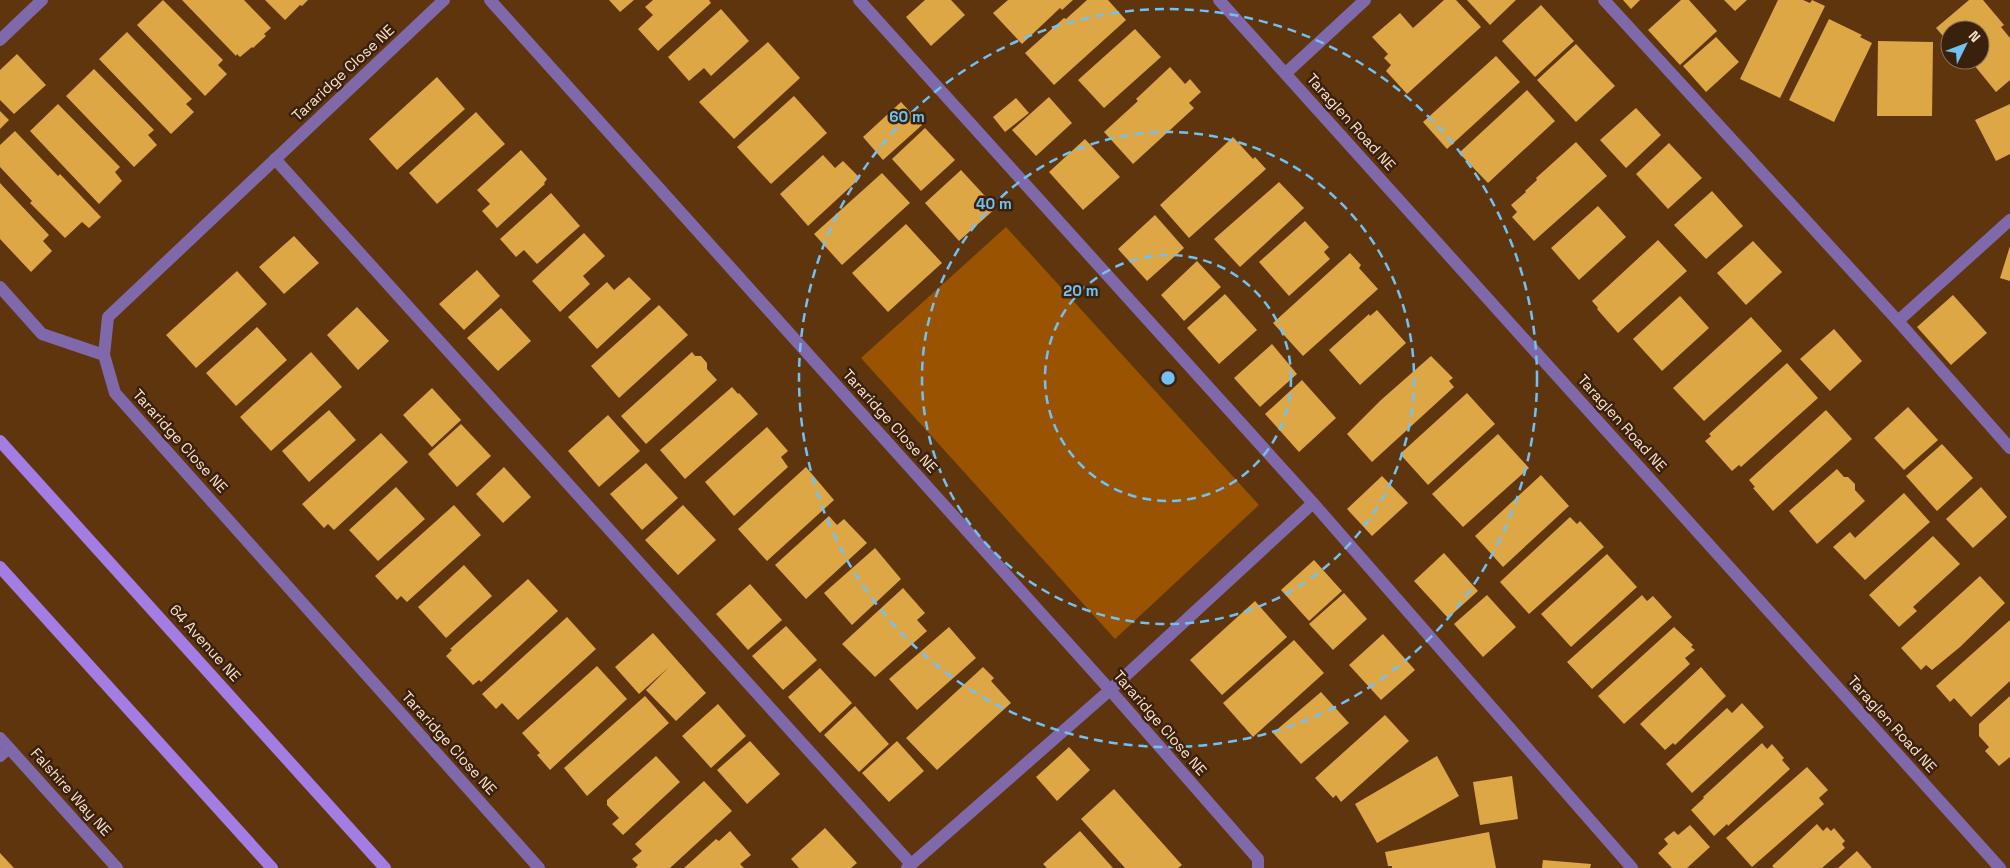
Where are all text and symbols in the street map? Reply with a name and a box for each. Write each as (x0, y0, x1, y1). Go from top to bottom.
street label: Tararidge Close NE (287, 20, 398, 125)
north arrow (1940, 20, 1990, 70)
text: N (1965, 27, 1984, 46)
street label: Taraglen Road NE (1303, 69, 1400, 174)
text: 60 m (889, 107, 925, 126)
text: 40 m (976, 194, 1012, 213)
text: 20 m (1063, 281, 1099, 300)
street label: Tararidge Close NE (839, 365, 942, 476)
centre of rings (1159, 369, 1177, 387)
street label: Taraglen Road NE (1574, 370, 1671, 475)
street label: Tararidge Close NE (129, 385, 232, 496)
street label: 64 Avenue NE (166, 600, 245, 685)
street label: Tararidge Close NE (1110, 666, 1211, 779)
street label: Taraglen Road NE (1844, 671, 1941, 776)
street label: Tararidge Close NE (398, 687, 501, 798)
street label: Falshire Way NE (27, 744, 116, 840)

